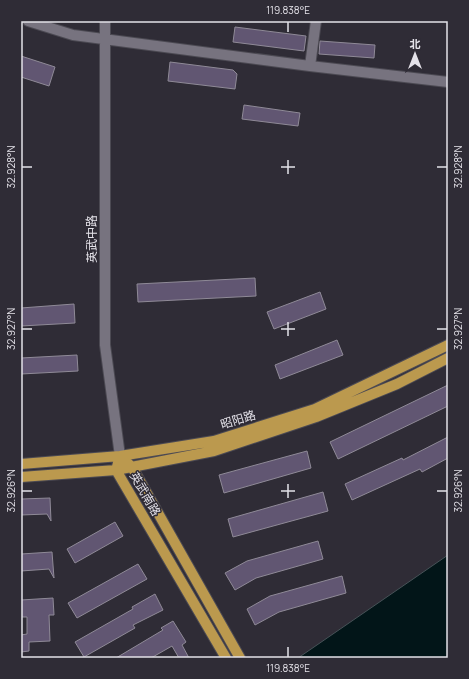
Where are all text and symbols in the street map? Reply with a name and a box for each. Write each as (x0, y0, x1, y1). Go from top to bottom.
text: 119.838°E (266, 3, 310, 17)
north arrow (395, 34, 435, 74)
text: 北 (410, 36, 421, 51)
text: 32.928°N (4, 145, 18, 188)
text: 32.928°N (451, 145, 465, 188)
street label: 英武中路 (83, 215, 100, 263)
text: 32.927°N (4, 308, 18, 350)
text: 32.927°N (451, 308, 465, 350)
street label: 昭阳路 (218, 406, 258, 433)
text: 32.926°N (4, 469, 18, 513)
street label: 英武南路 (126, 469, 165, 519)
text: 32.926°N (451, 469, 465, 513)
text: 119.838°E (266, 661, 310, 675)

